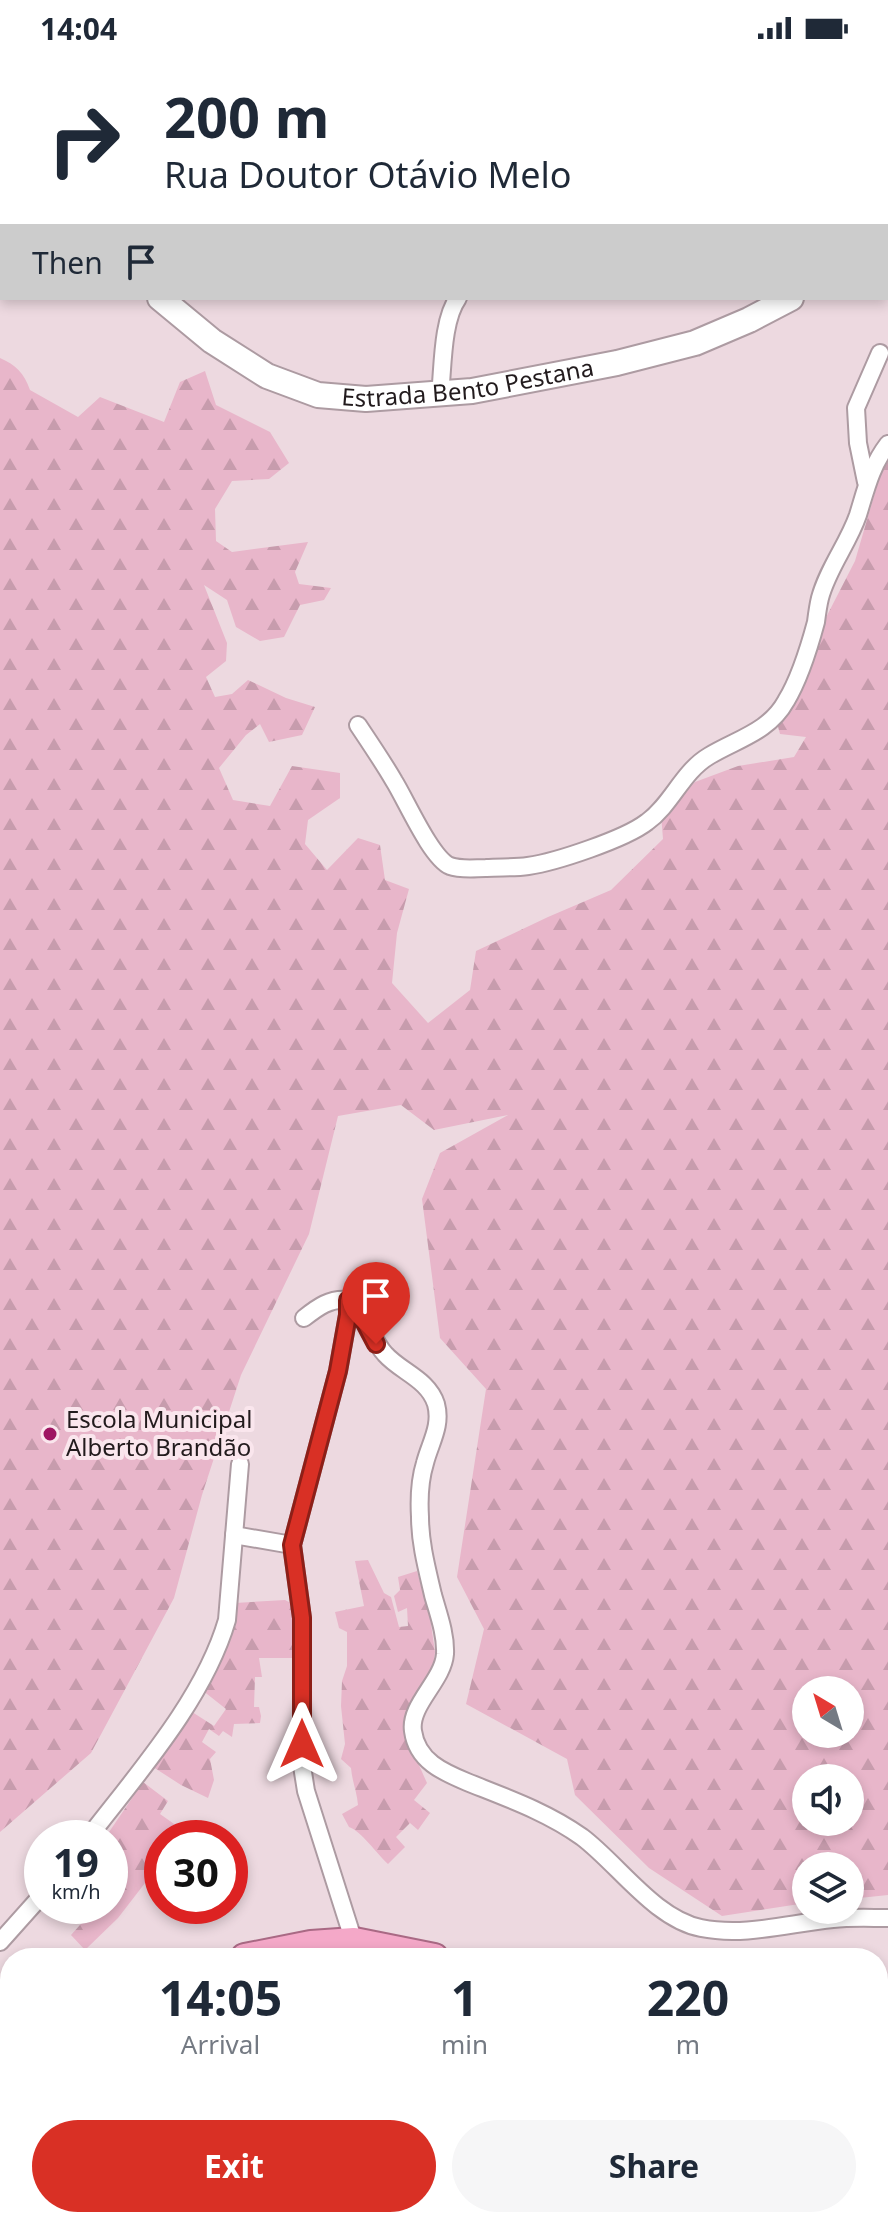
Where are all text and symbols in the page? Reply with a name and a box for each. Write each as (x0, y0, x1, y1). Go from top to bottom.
text: 14:04 (40, 8, 117, 49)
text: 200 m (164, 78, 329, 154)
icon: right (32, 88, 136, 192)
text: Rua Doutor Otávio Melo (164, 150, 572, 199)
icon: arrive (119, 240, 163, 284)
text: Then (32, 242, 103, 283)
street label: Estrada Bento Pestana (340, 350, 596, 414)
pin (342, 1262, 410, 1344)
icon: arrive (354, 1274, 398, 1318)
place label: Escola Municipal Alberto Brandão (66, 1402, 253, 1463)
marker: Escola Municipal Alberto Brandão (41, 1425, 59, 1443)
north arrow (792, 1676, 864, 1748)
map controls (792, 1676, 864, 1924)
position arrow (260, 1702, 344, 1786)
button: sound (792, 1764, 864, 1836)
speed limit sign: 30 (144, 1820, 248, 1924)
text: 19 (53, 1834, 99, 1889)
button: layers (792, 1852, 864, 1924)
text: km/h (51, 1878, 101, 1905)
text: 14:05 (159, 1965, 282, 2030)
text: 1 (451, 1965, 478, 2030)
text: 220 (647, 1965, 729, 2030)
text: Arrival (181, 2026, 260, 2062)
text: min (441, 2026, 488, 2062)
text: m (676, 2026, 700, 2062)
button: Exit (32, 2120, 436, 2212)
button: Share (452, 2120, 856, 2212)

